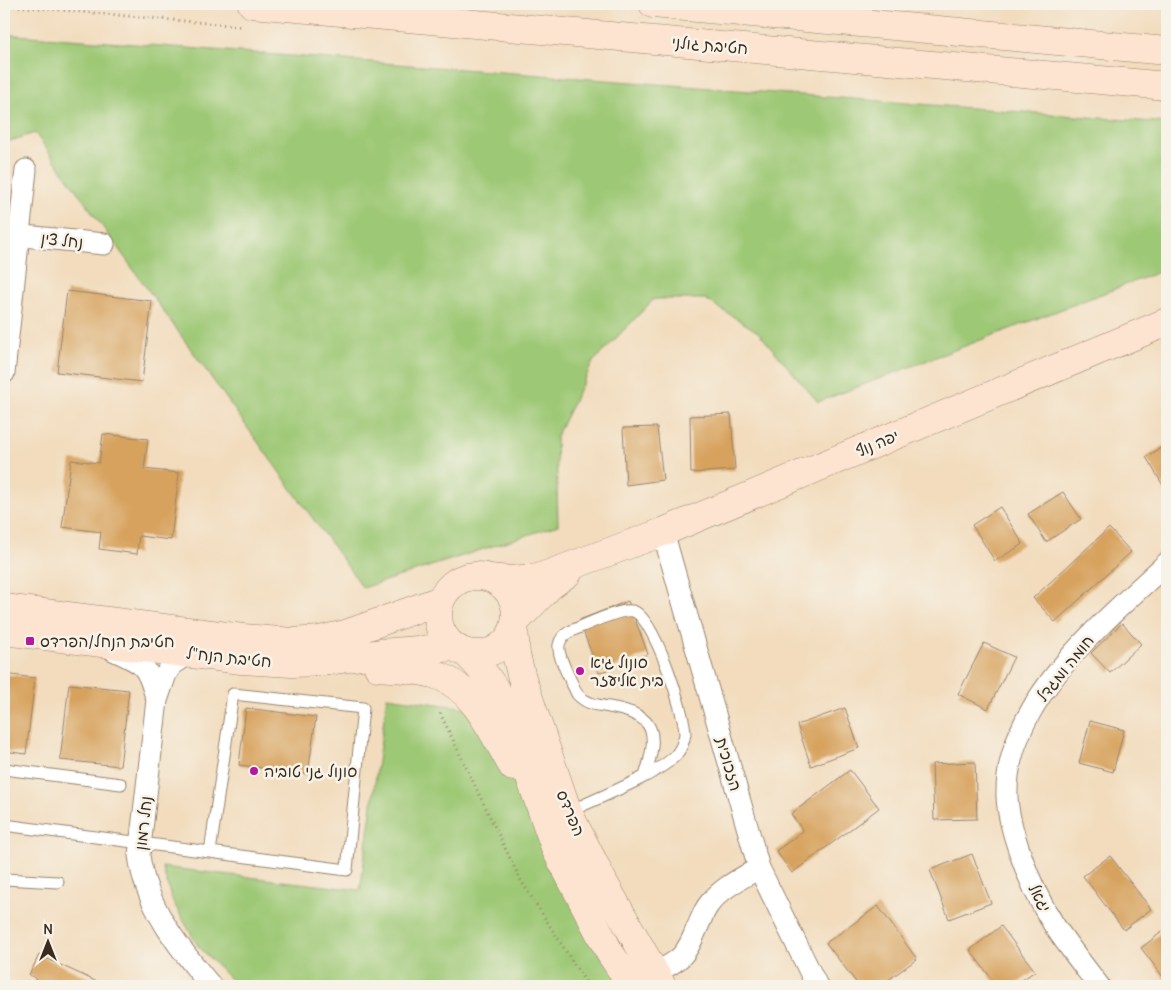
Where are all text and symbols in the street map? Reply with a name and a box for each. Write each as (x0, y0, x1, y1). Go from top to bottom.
street label: חטיבת גולני (671, 32, 749, 58)
street label: נחל צין (40, 228, 84, 252)
street label: יפה נוף (852, 425, 902, 461)
place label: חטיבת הנחל/הפרדס (40, 631, 175, 651)
street label: חומה ומגדל (1032, 631, 1098, 705)
marker: חטיבת הנחל/הפרדס (24, 635, 36, 647)
street label: חטיבת הנח"ל (185, 643, 273, 671)
place label: סונול גיא בית אליעזר (590, 652, 664, 690)
marker: סונול גיא בית אליעזר (574, 665, 586, 677)
street label: הזכוכית (712, 734, 746, 793)
place label: סונול גני טוביה (264, 761, 357, 781)
marker: סונול גני טוביה (248, 765, 260, 777)
street label: הפרדס (552, 787, 590, 839)
street label: נחל רמון (130, 795, 157, 851)
street label: יגאל (1025, 881, 1055, 915)
north arrow (22, 918, 72, 968)
text: N (43, 920, 53, 938)

